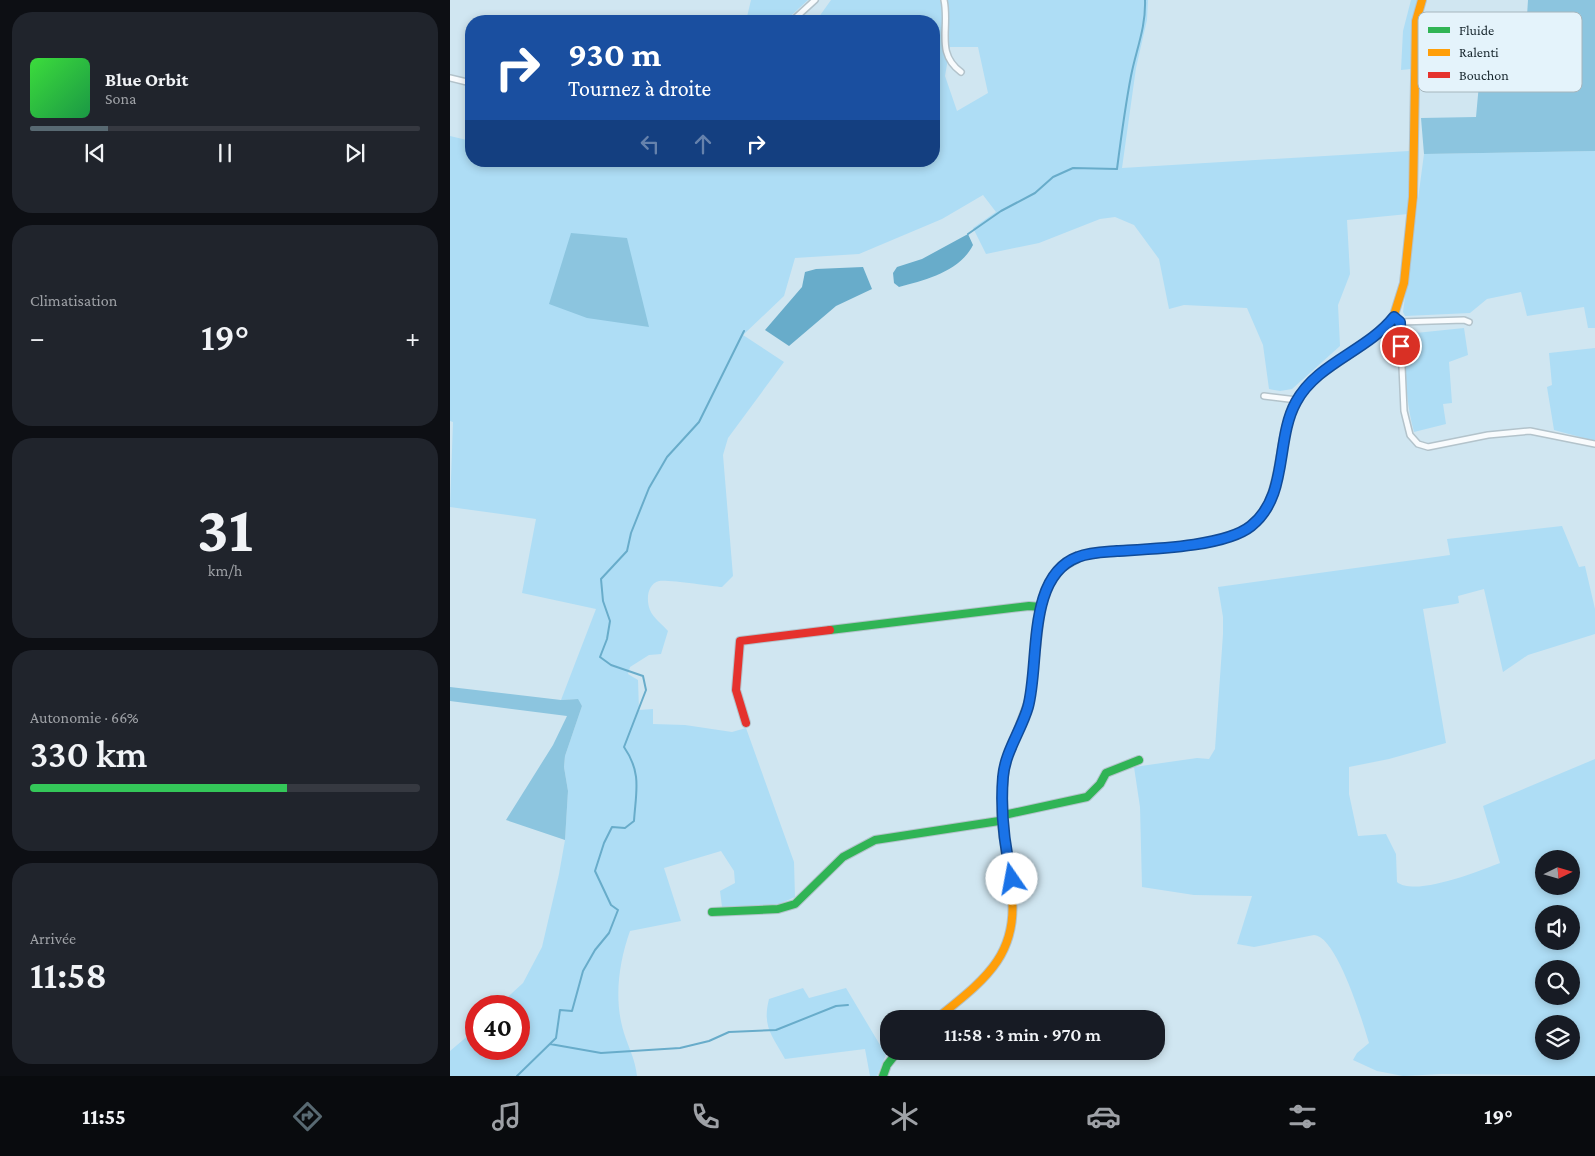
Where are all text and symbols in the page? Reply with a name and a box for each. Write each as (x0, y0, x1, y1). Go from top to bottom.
legend (1418, 12, 1582, 92)
text: Fluide (1459, 22, 1494, 38)
icon: right (485, 35, 550, 100)
text: 930 m (568, 35, 661, 74)
text: Ralenti (1459, 44, 1499, 60)
text: Bouchon (1459, 67, 1509, 83)
text: Blue Orbit (105, 69, 188, 90)
text: Tournez à droite (568, 76, 711, 101)
text: Sona (105, 90, 136, 107)
icon: left (636, 130, 664, 158)
icon: ahead (689, 130, 717, 158)
icon: right (742, 130, 770, 158)
icon: previous (81, 139, 109, 167)
icon: pause (211, 139, 239, 167)
icon: next (341, 139, 369, 167)
text: Climatisation (30, 292, 117, 309)
text: 19° (201, 316, 249, 358)
text: − (30, 322, 45, 353)
text: + (405, 322, 420, 353)
pin (1380, 325, 1422, 367)
icon: arrive (1387, 332, 1415, 360)
text: 31 (197, 493, 253, 565)
text: km/h (208, 562, 242, 579)
text: Autonomie · 66% (30, 709, 139, 726)
text: 330 km (30, 733, 147, 775)
north arrow (1535, 850, 1580, 895)
map controls (1535, 850, 1580, 1060)
position arrow (985, 852, 1037, 904)
button: sound (1535, 905, 1580, 950)
text: Arrivée (30, 930, 76, 947)
text: 11:58 (30, 954, 107, 996)
button: search (1535, 960, 1580, 1005)
speed limit sign: 40 (465, 995, 530, 1060)
button: layers (1535, 1015, 1580, 1060)
text: 11:58 · 3 min · 970 m (944, 1024, 1101, 1045)
icon: directions (290, 1099, 325, 1134)
icon: music (489, 1099, 524, 1134)
icon: phone (688, 1099, 723, 1134)
icon: climate (887, 1099, 922, 1134)
icon: car (1086, 1099, 1121, 1134)
icon: filters (1285, 1099, 1320, 1134)
text: 11:55 (82, 1104, 126, 1129)
text: 19° (1484, 1104, 1513, 1129)

